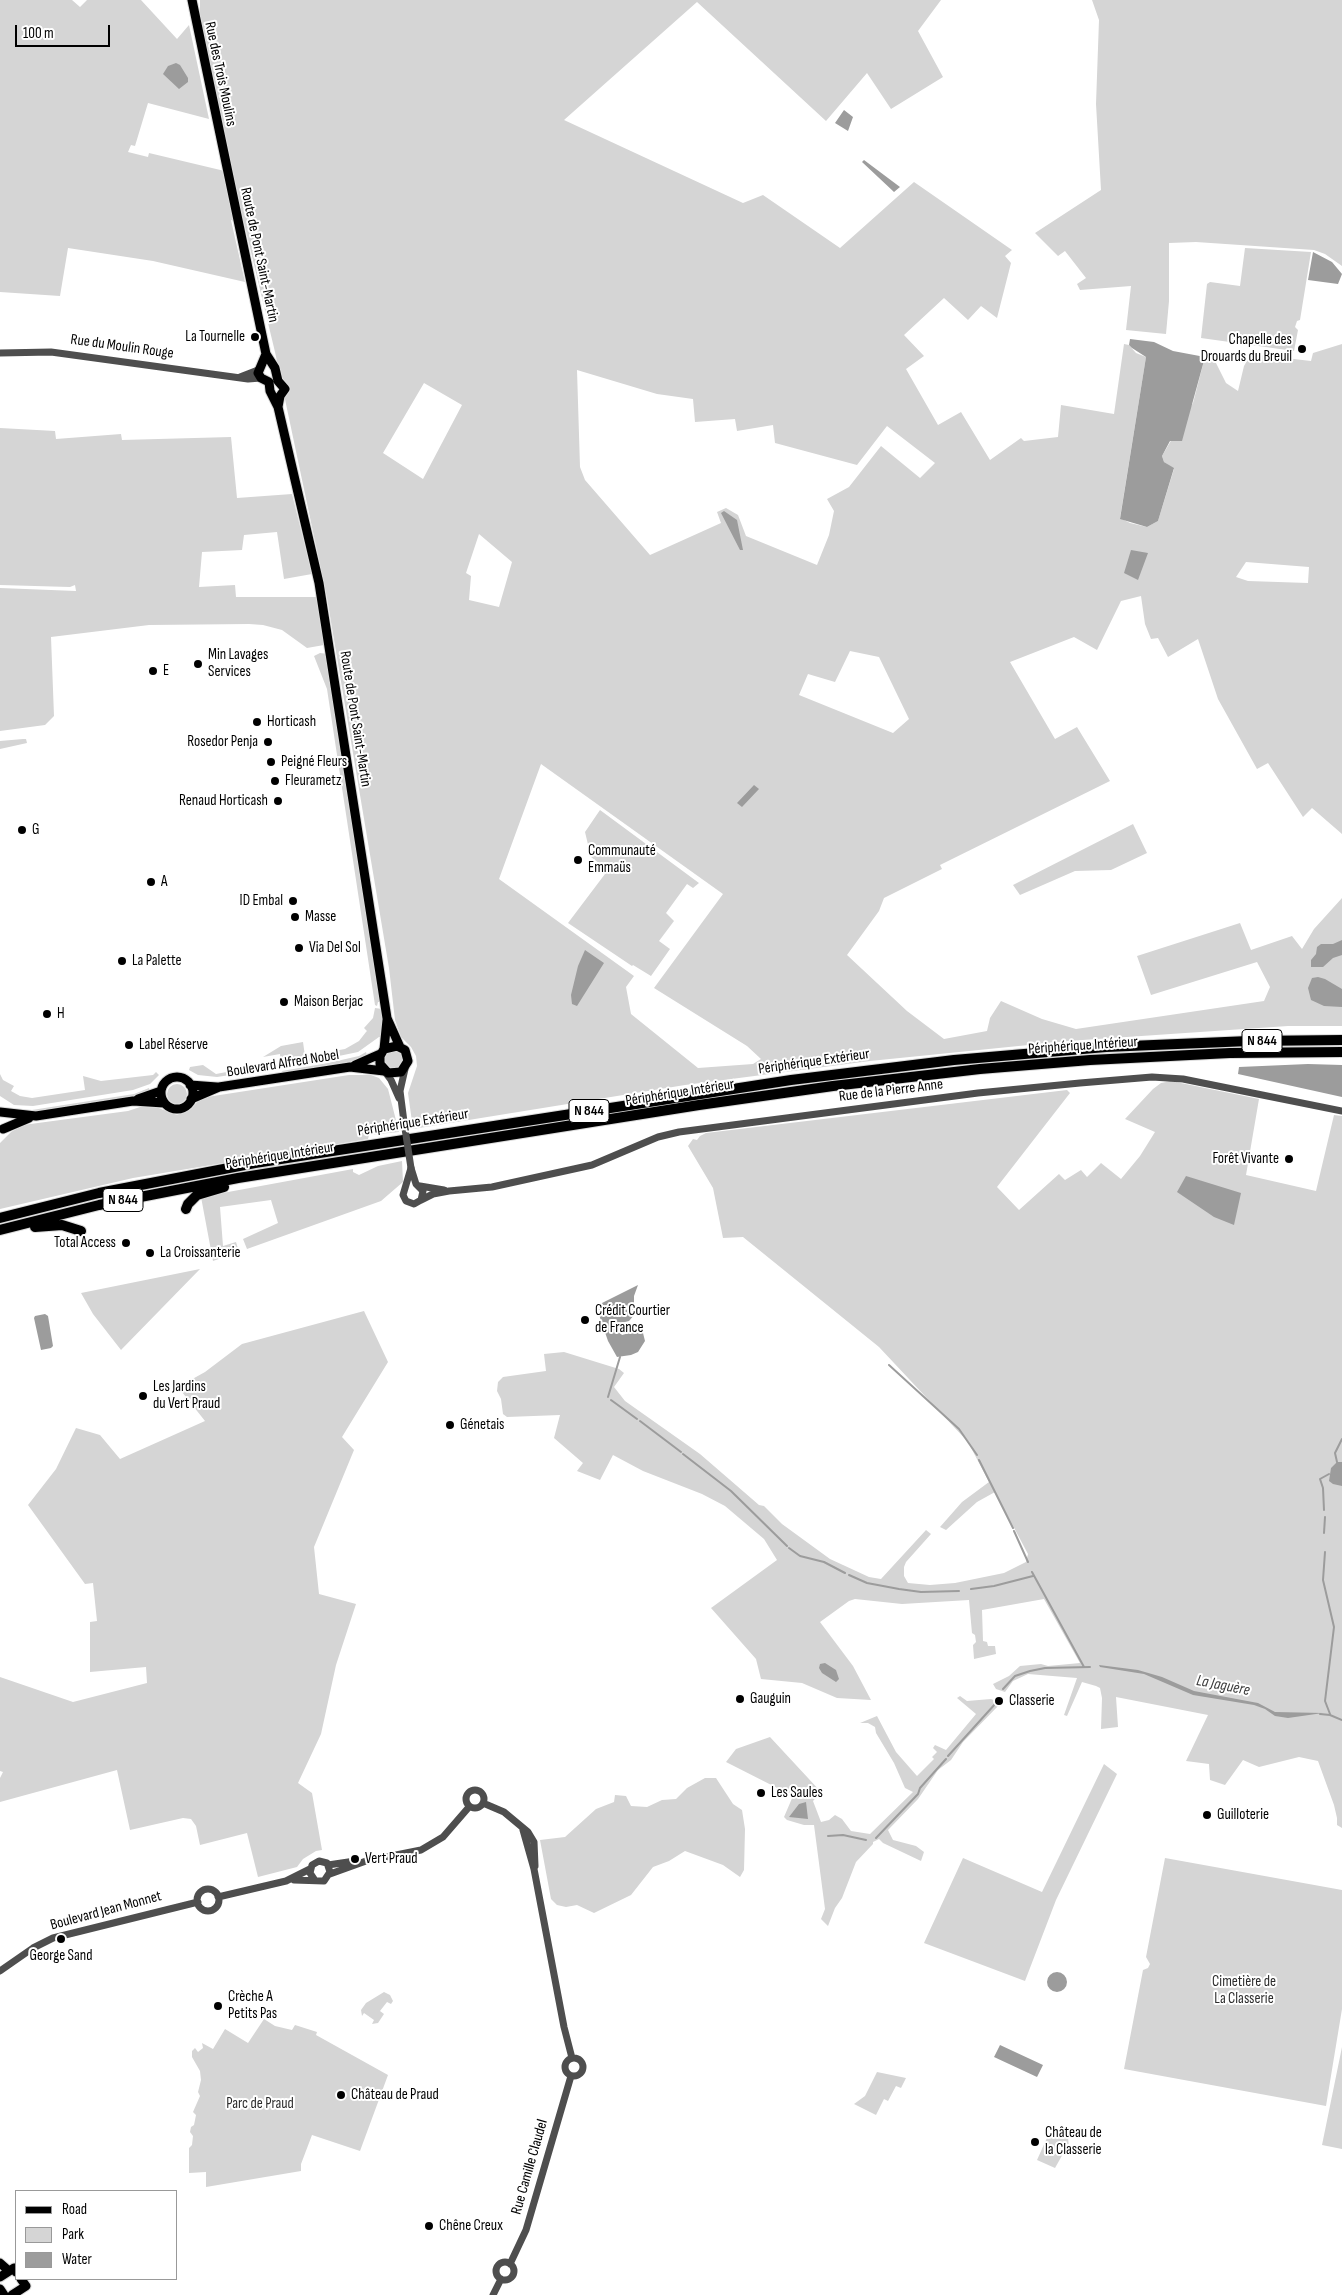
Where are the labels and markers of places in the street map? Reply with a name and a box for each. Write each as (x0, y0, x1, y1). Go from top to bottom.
place label: La Tournelle (185, 328, 245, 346)
marker: La Tournelle (249, 331, 261, 343)
place label: Chapelle des Drouards du Breuil (1201, 331, 1292, 366)
marker: Chapelle des Drouards du Breuil (1296, 343, 1308, 355)
place label: Min Lavages Services (208, 646, 268, 681)
marker: Min Lavages Services (192, 658, 204, 670)
place label: E (163, 662, 169, 680)
marker: E (147, 665, 159, 677)
place label: Horticash (267, 713, 316, 731)
marker: Horticash (251, 716, 263, 728)
place label: Rosedor Penja (187, 733, 258, 751)
marker: Rosedor Penja (262, 736, 274, 748)
place label: Peigné Fleurs (281, 753, 347, 771)
marker: Peigné Fleurs (265, 756, 277, 768)
place label: Fleurametz (285, 772, 341, 790)
marker: Fleurametz (269, 775, 281, 787)
place label: Renaud Horticash (179, 792, 268, 810)
marker: Renaud Horticash (272, 795, 284, 807)
place label: G (32, 821, 40, 839)
marker: G (16, 824, 28, 836)
place label: Communauté Emmaüs (588, 842, 656, 877)
marker: Communauté Emmaüs (572, 854, 584, 866)
place label: A (161, 873, 167, 891)
marker: A (145, 876, 157, 888)
place label: ID Embal (240, 892, 283, 910)
marker: ID Embal (287, 895, 299, 907)
place label: Masse (305, 908, 336, 926)
marker: Masse (289, 911, 301, 923)
place label: Via Del Sol (309, 939, 361, 957)
marker: Via Del Sol (293, 942, 305, 954)
place label: La Palette (132, 952, 181, 970)
marker: La Palette (116, 955, 128, 967)
place label: Maison Berjac (294, 993, 363, 1011)
marker: Maison Berjac (278, 996, 290, 1008)
place label: H (57, 1005, 65, 1023)
marker: H (41, 1008, 53, 1020)
place label: Label Réserve (139, 1036, 208, 1054)
marker: Label Réserve (123, 1039, 135, 1051)
place label: Forêt Vivante (1212, 1150, 1279, 1168)
marker: Forêt Vivante (1283, 1153, 1295, 1165)
place label: Total Access (54, 1234, 116, 1252)
marker: Total Access (120, 1237, 132, 1249)
place label: La Croissanterie (160, 1244, 240, 1262)
marker: La Croissanterie (144, 1247, 156, 1259)
place label: Crédit Courtier de France (595, 1302, 670, 1337)
marker: Crédit Courtier de France (579, 1314, 591, 1326)
place label: Les Jardins du Vert Praud (153, 1378, 220, 1413)
marker: Les Jardins du Vert Praud (137, 1390, 149, 1402)
place label: Génetais (460, 1416, 504, 1434)
marker: Génetais (444, 1419, 456, 1431)
place label: Gauguin (750, 1690, 791, 1708)
place label: Classerie (1009, 1692, 1055, 1710)
marker: Gauguin (734, 1693, 746, 1705)
marker: Classerie (993, 1695, 1005, 1707)
place label: Les Saules (771, 1784, 823, 1802)
marker: Les Saules (755, 1787, 767, 1799)
place label: Guilloterie (1217, 1806, 1269, 1824)
marker: Guilloterie (1201, 1809, 1213, 1821)
place label: Vert Praud (365, 1850, 417, 1868)
marker: Vert Praud (349, 1853, 361, 1865)
marker: George Sand (55, 1933, 67, 1945)
place label: George Sand (30, 1947, 92, 1965)
place label: Crèche A Petits Pas (228, 1988, 277, 2023)
marker: Crèche A Petits Pas (212, 2000, 224, 2012)
place label: Château de Praud (351, 2086, 439, 2104)
marker: Château de Praud (335, 2089, 347, 2101)
place label: Château de la Classerie (1045, 2124, 1102, 2159)
marker: Château de la Classerie (1029, 2136, 1041, 2148)
place label: Chêne Creux (439, 2217, 503, 2235)
marker: Chêne Creux (423, 2220, 435, 2232)

